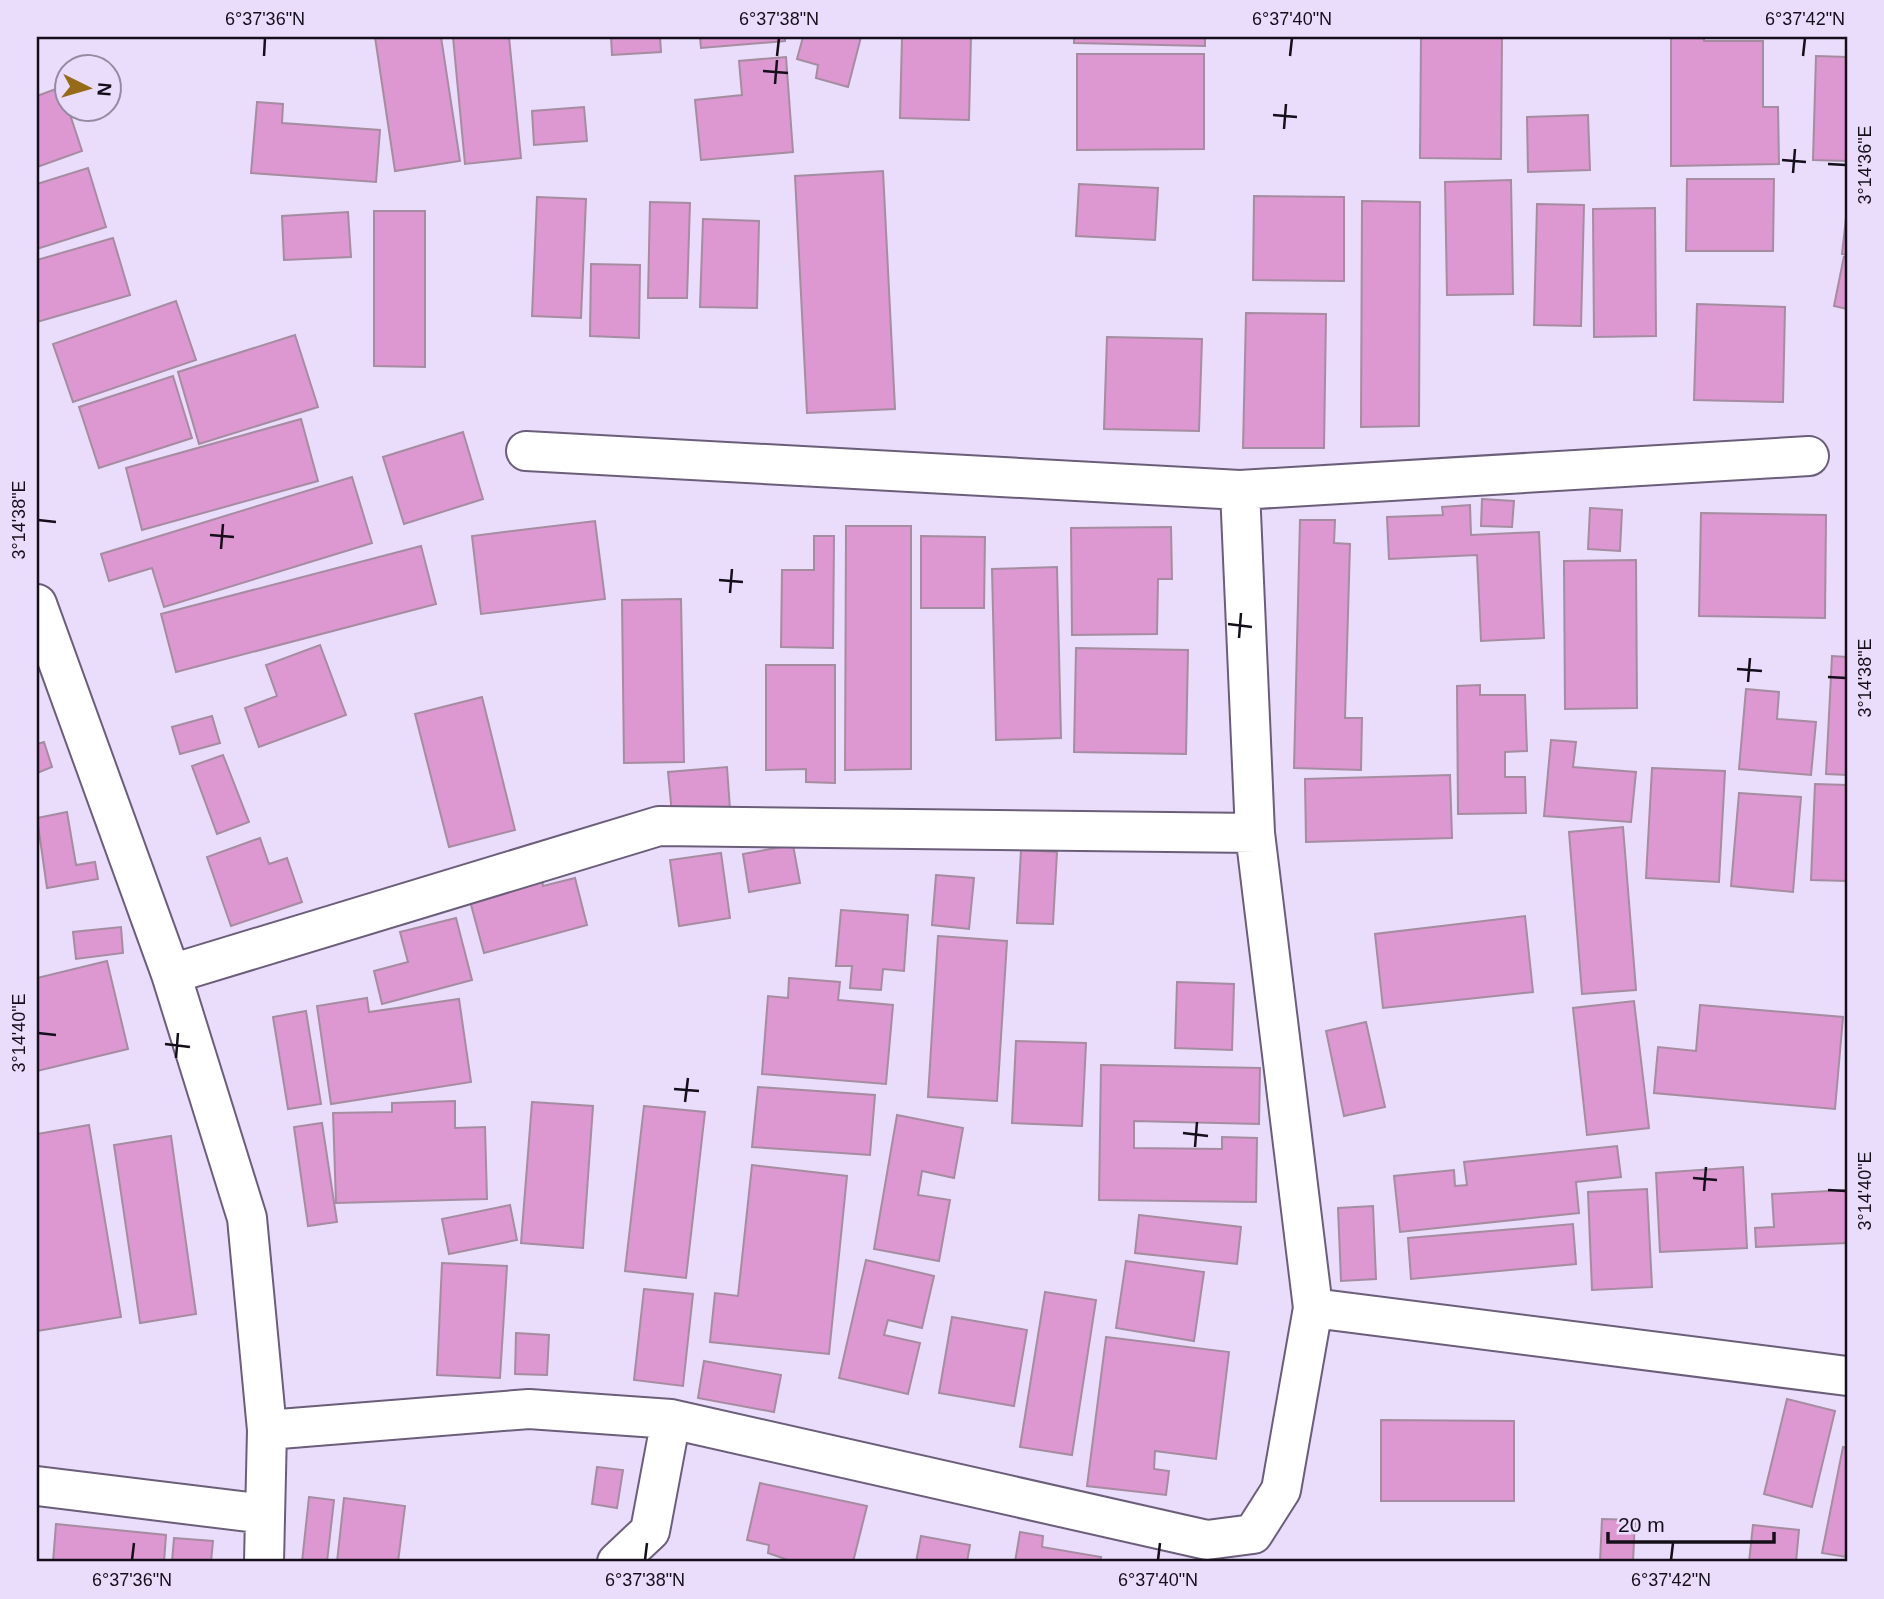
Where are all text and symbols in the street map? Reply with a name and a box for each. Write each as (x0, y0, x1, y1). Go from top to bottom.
text: 6°37'36"N (225, 9, 305, 29)
text: 6°37'38"N (739, 9, 819, 29)
text: 6°37'40"N (1252, 9, 1332, 29)
text: 6°37'42"N (1765, 9, 1845, 29)
north arrow (52, 52, 122, 122)
text: N (93, 82, 115, 97)
text: 3°14'36"E (1855, 125, 1875, 205)
text: 3°14'38"E (9, 480, 29, 560)
text: 3°14'38"E (1855, 638, 1875, 718)
text: 3°14'40"E (9, 993, 29, 1073)
text: 3°14'40"E (1855, 1151, 1875, 1231)
scale bar (1608, 1501, 1774, 1545)
text: 20 m (1618, 1513, 1665, 1536)
text: 6°37'36"N (92, 1570, 172, 1590)
text: 6°37'38"N (605, 1570, 685, 1590)
text: 6°37'40"N (1118, 1570, 1198, 1590)
text: 6°37'42"N (1631, 1570, 1711, 1590)

